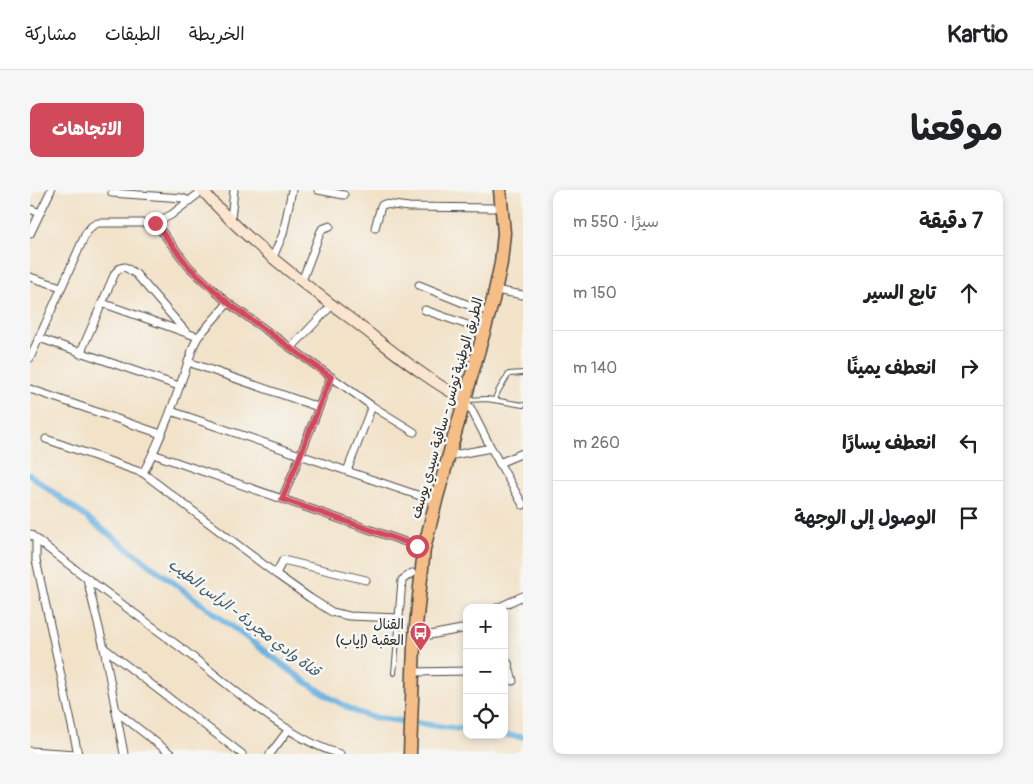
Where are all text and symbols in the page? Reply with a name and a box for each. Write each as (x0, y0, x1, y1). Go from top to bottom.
text: Kartio (947, 20, 1008, 49)
text: مشاركة (25, 23, 77, 46)
text: الطبقات (105, 23, 161, 46)
text: الخريطة (189, 23, 245, 46)
button: الاتجاهات (30, 103, 144, 157)
text: موقعنا (910, 107, 1003, 151)
text: 7 دقيقة (919, 208, 983, 235)
route end (144, 212, 167, 235)
text: سيرًا · 550 m (573, 212, 659, 232)
icon: ahead (955, 279, 983, 307)
text: تابع السير (864, 281, 936, 305)
text: 150 m (573, 283, 617, 303)
street label: الطريق الوطنية تونس - ساقية سيدي يوسف (407, 295, 489, 521)
icon: right (955, 354, 983, 382)
text: انعطف يمينًا (847, 356, 936, 380)
text: 140 m (573, 358, 617, 378)
icon: left (955, 429, 983, 457)
text: انعطف يسارًا (842, 431, 936, 455)
text: 260 m (573, 433, 620, 453)
icon: arrive (955, 504, 983, 532)
text: الوصول إلى الوجهة (794, 506, 936, 530)
route start (406, 535, 429, 558)
water label: قناة وادي مجردة - الرأس الطيب (164, 555, 325, 683)
map controls (463, 604, 508, 739)
button: + (463, 604, 508, 649)
place label: القنال العقبة (إياب) (335, 616, 404, 649)
bus stop icon: القنال العقبة (إياب) (408, 620, 432, 651)
button: − (463, 649, 508, 694)
button: locate (463, 694, 508, 739)

